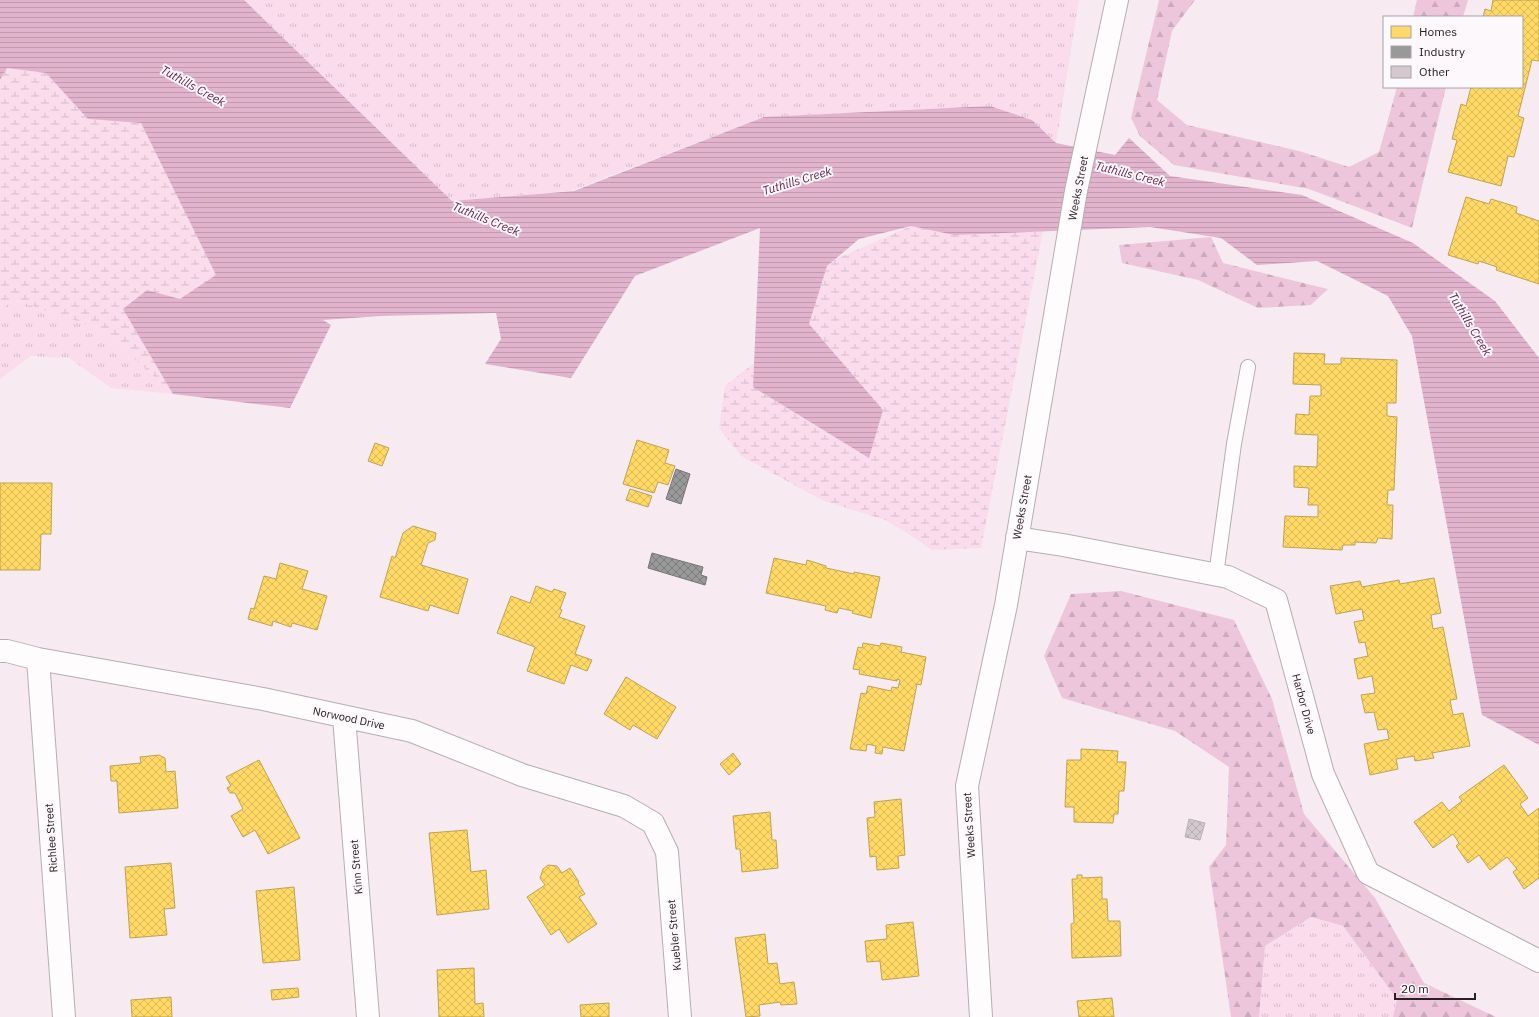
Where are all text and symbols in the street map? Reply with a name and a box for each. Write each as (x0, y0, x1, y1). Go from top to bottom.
legend (1383, 16, 1523, 88)
text: Homes (1419, 24, 1457, 39)
text: Industry (1419, 44, 1465, 59)
water label: Tuthills Creek (158, 62, 229, 110)
text: Other (1419, 64, 1450, 79)
street label: Weeks Street (1065, 154, 1091, 221)
water label: Tuthills Creek (1094, 158, 1167, 190)
water label: Tuthills Creek (761, 163, 834, 198)
water label: Tuthills Creek (450, 198, 523, 239)
water label: Tuthills Creek (1446, 289, 1496, 359)
street label: Weeks Street (1009, 473, 1035, 540)
street label: Harbor Drive (1289, 672, 1319, 736)
street label: Norwood Drive (312, 704, 386, 732)
street label: Weeks Street (960, 792, 978, 858)
street label: Richlee Street (42, 803, 60, 873)
street label: Kinn Street (347, 839, 365, 895)
street label: Kuebler Street (664, 899, 684, 971)
scale bar (1395, 975, 1475, 1001)
text: 20 m (1401, 981, 1429, 996)

